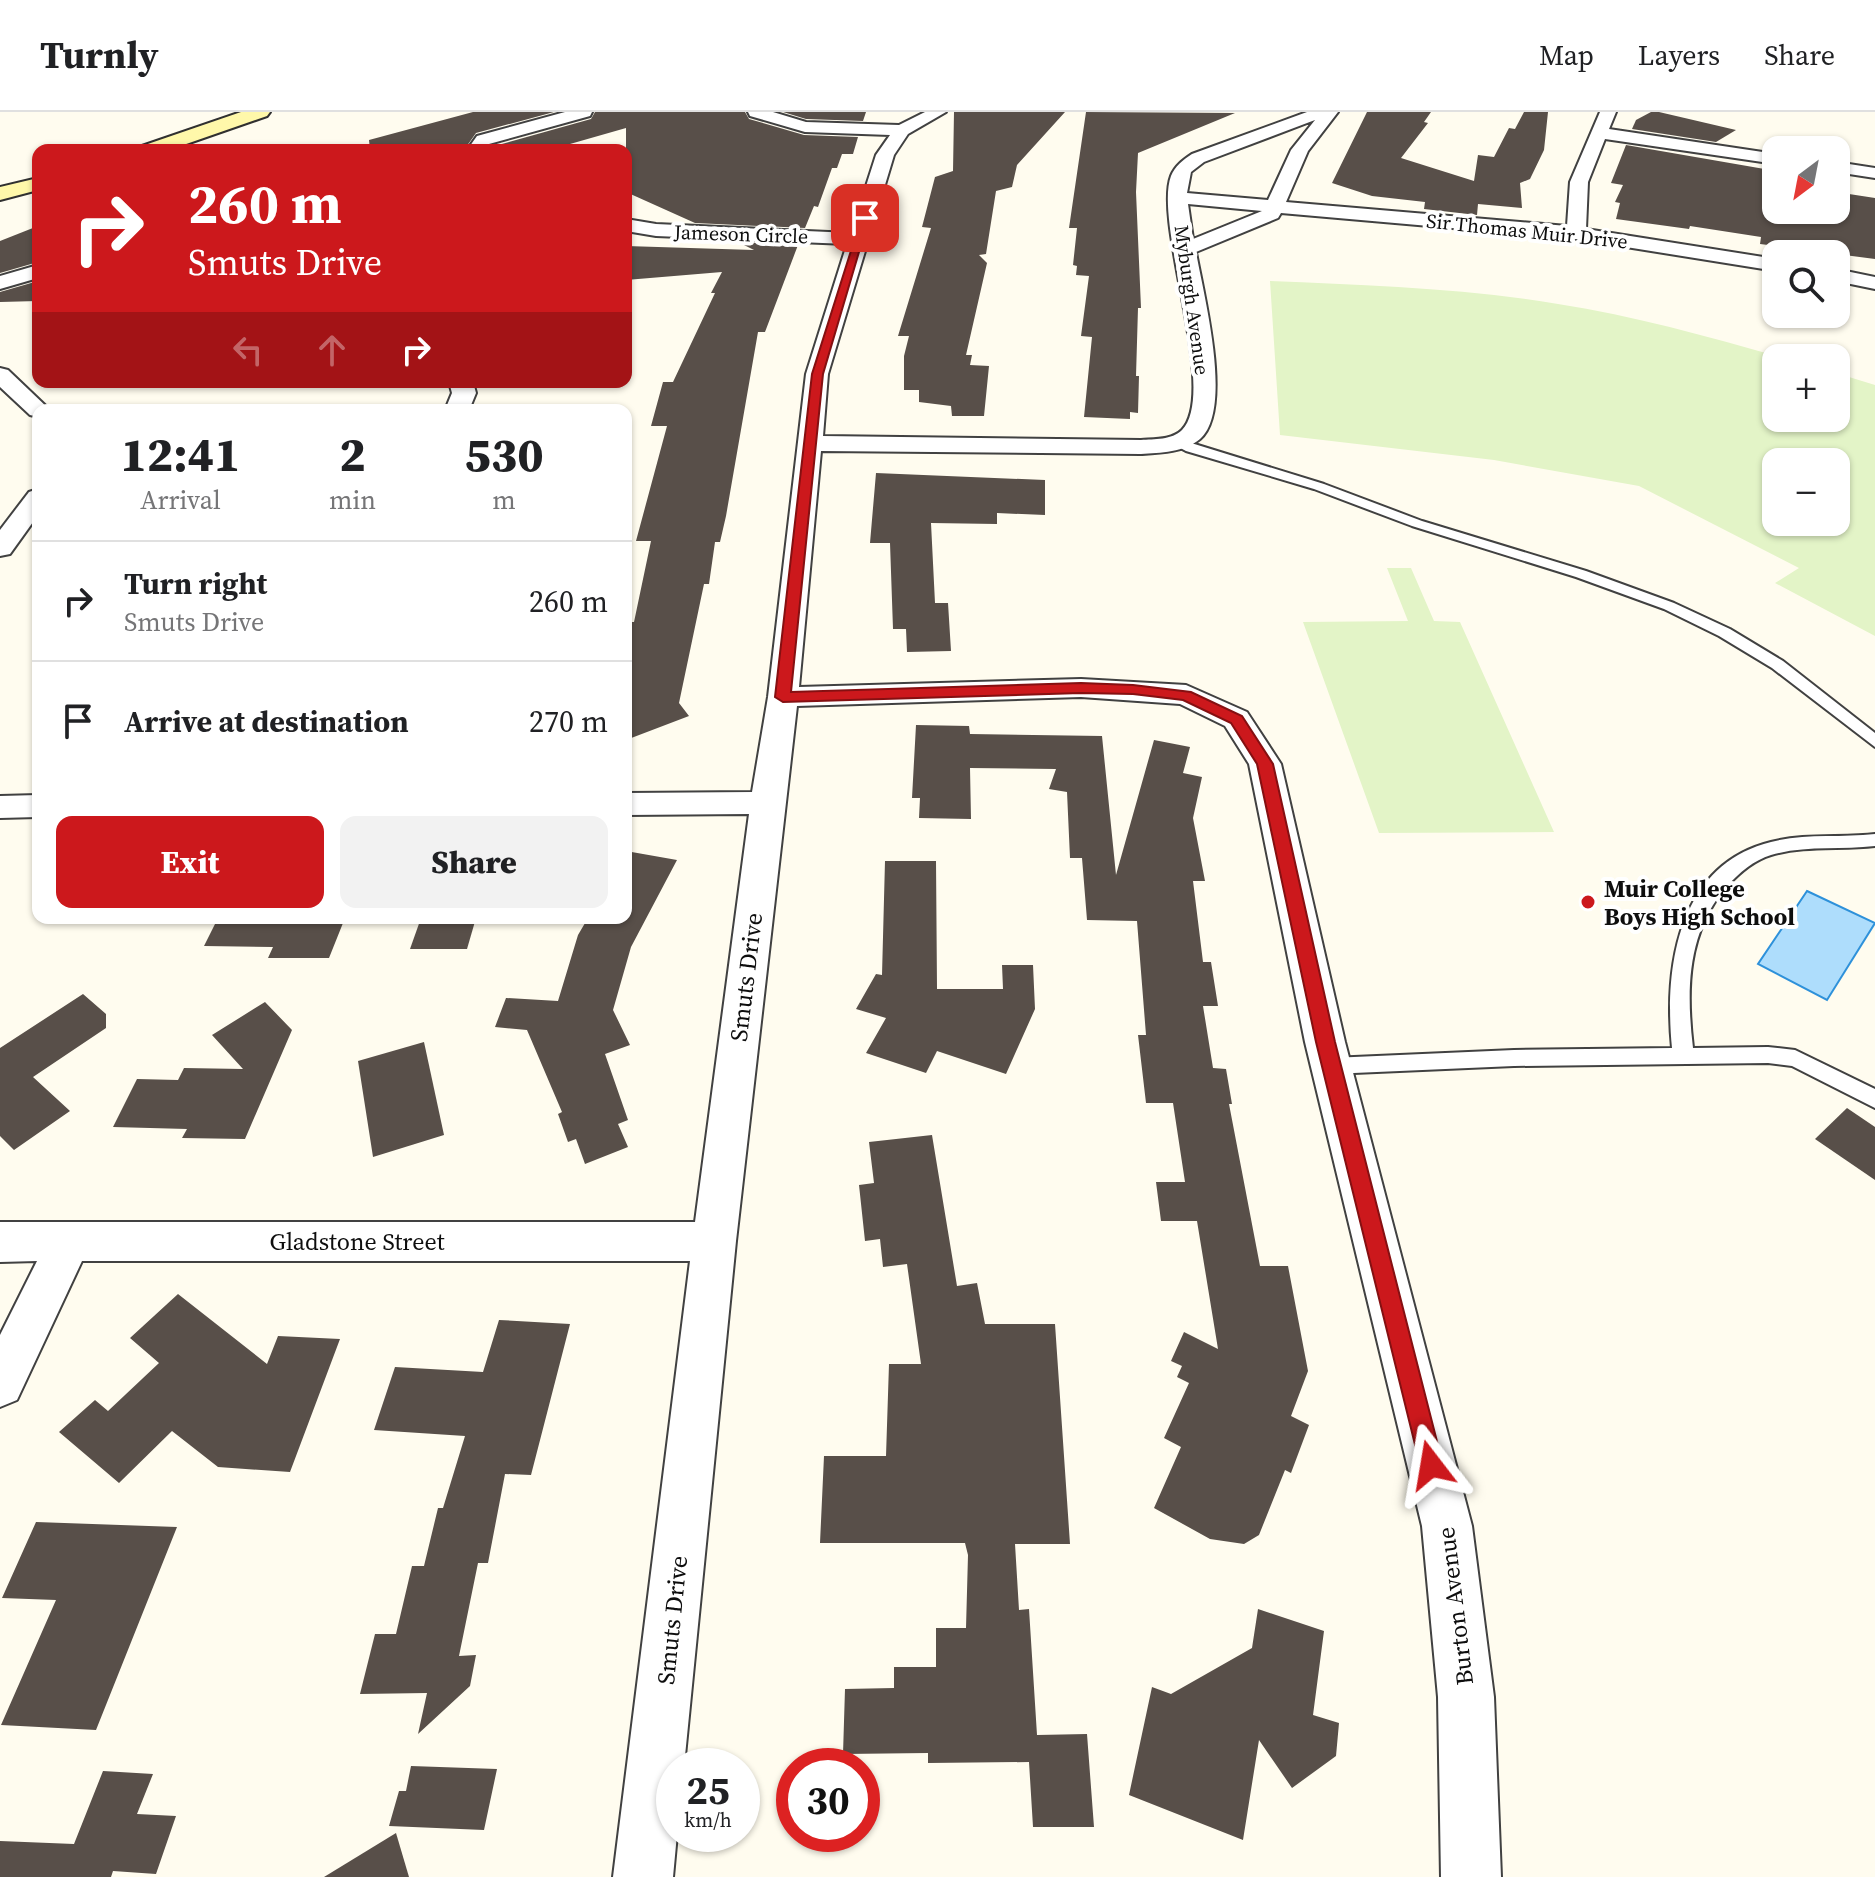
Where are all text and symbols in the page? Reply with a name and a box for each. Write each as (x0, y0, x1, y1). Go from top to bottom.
text: Turnly (40, 29, 159, 81)
text: Map (1539, 36, 1594, 74)
text: Layers (1638, 36, 1720, 74)
text: Share (1764, 36, 1835, 74)
north arrow (1762, 136, 1850, 224)
map controls (1762, 136, 1850, 536)
text: 260 m (188, 165, 342, 242)
icon: right (56, 176, 160, 280)
pin (831, 184, 899, 252)
icon: arrive (843, 196, 887, 240)
street label: Sir Thomas Muir Drive (1425, 207, 1629, 255)
street label: Jameson Circle (672, 218, 809, 250)
street label: Myburgh Avenue (1168, 223, 1216, 377)
text: Smuts Drive (188, 238, 382, 287)
button: search (1762, 240, 1850, 328)
icon: left (226, 328, 270, 372)
icon: ahead (310, 328, 354, 372)
icon: right (394, 328, 438, 372)
button: + (1762, 344, 1850, 432)
text: 12:41 (120, 421, 241, 487)
text: 2 (339, 421, 366, 487)
text: 530 (464, 421, 544, 487)
button: − (1762, 448, 1850, 536)
text: Arrival (140, 482, 221, 518)
text: min (329, 482, 376, 518)
text: m (492, 482, 516, 518)
text: Turn right (124, 563, 267, 604)
icon: right (56, 579, 100, 623)
text: 260 m (529, 581, 608, 622)
text: Smuts Drive (124, 604, 264, 640)
icon: arrive (56, 699, 100, 743)
text: Arrive at destination (124, 701, 409, 742)
text: 270 m (529, 701, 608, 742)
button: Exit (56, 816, 324, 908)
button: Share (340, 816, 608, 908)
place label: Muir College Boys High School (1604, 872, 1795, 933)
marker: Muir College Boys High School (1579, 893, 1597, 911)
street label: Smuts Drive (722, 911, 770, 1043)
street label: Gladstone Street (270, 1225, 445, 1258)
position arrow (1389, 1423, 1473, 1507)
street label: Burton Avenue (1429, 1525, 1481, 1687)
street label: Smuts Drive (649, 1554, 695, 1686)
speed limit sign: 30 (776, 1748, 880, 1852)
text: 25 (686, 1763, 730, 1817)
text: km/h (684, 1806, 732, 1834)

